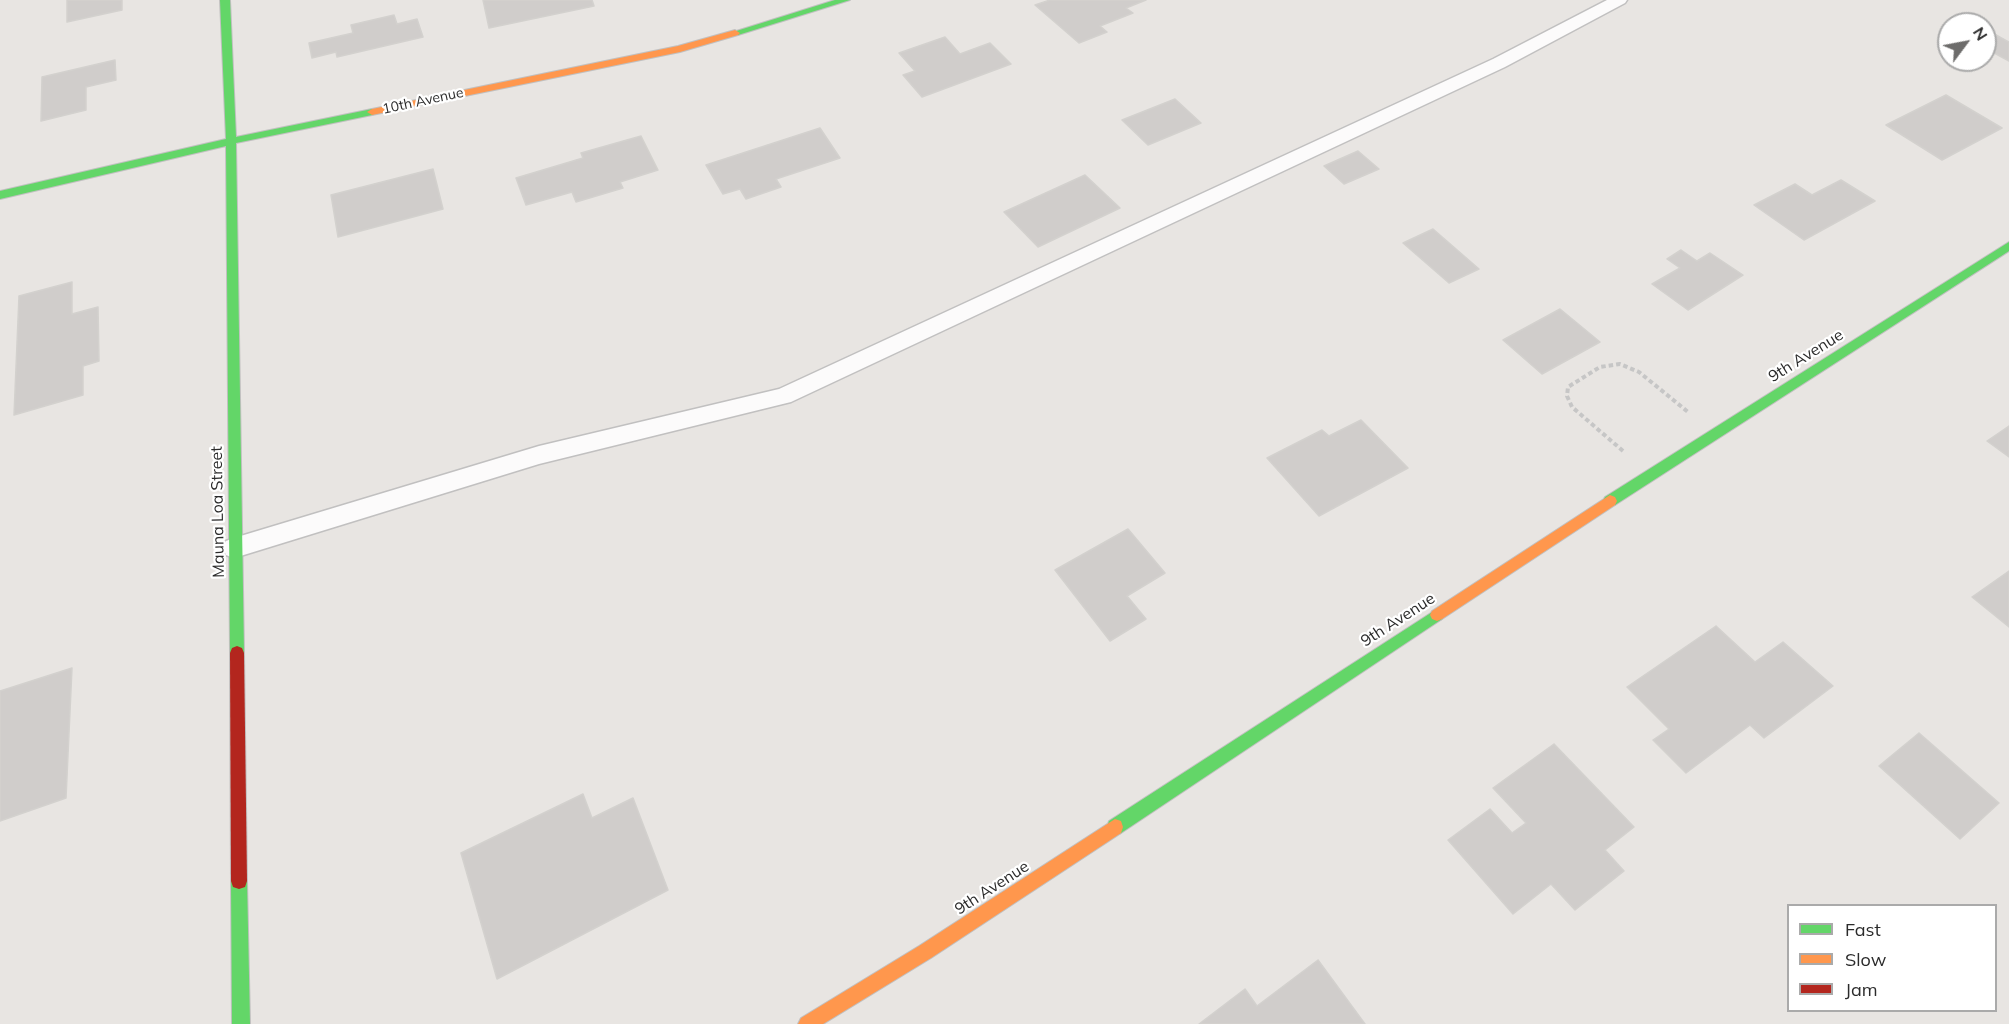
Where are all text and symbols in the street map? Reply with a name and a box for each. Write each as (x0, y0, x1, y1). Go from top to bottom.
north arrow (1937, 12, 1997, 72)
text: N (1969, 23, 1992, 44)
street label: 10th Avenue (381, 84, 465, 118)
street label: 9th Avenue (1765, 325, 1847, 387)
street label: Mauna Loa Street (207, 446, 229, 578)
street label: 9th Avenue (1357, 589, 1439, 651)
street label: 9th Avenue (951, 857, 1033, 919)
legend (1787, 904, 1997, 1012)
text: Fast (1845, 918, 1881, 941)
text: Slow (1845, 948, 1886, 971)
text: Jam (1845, 978, 1878, 1001)

